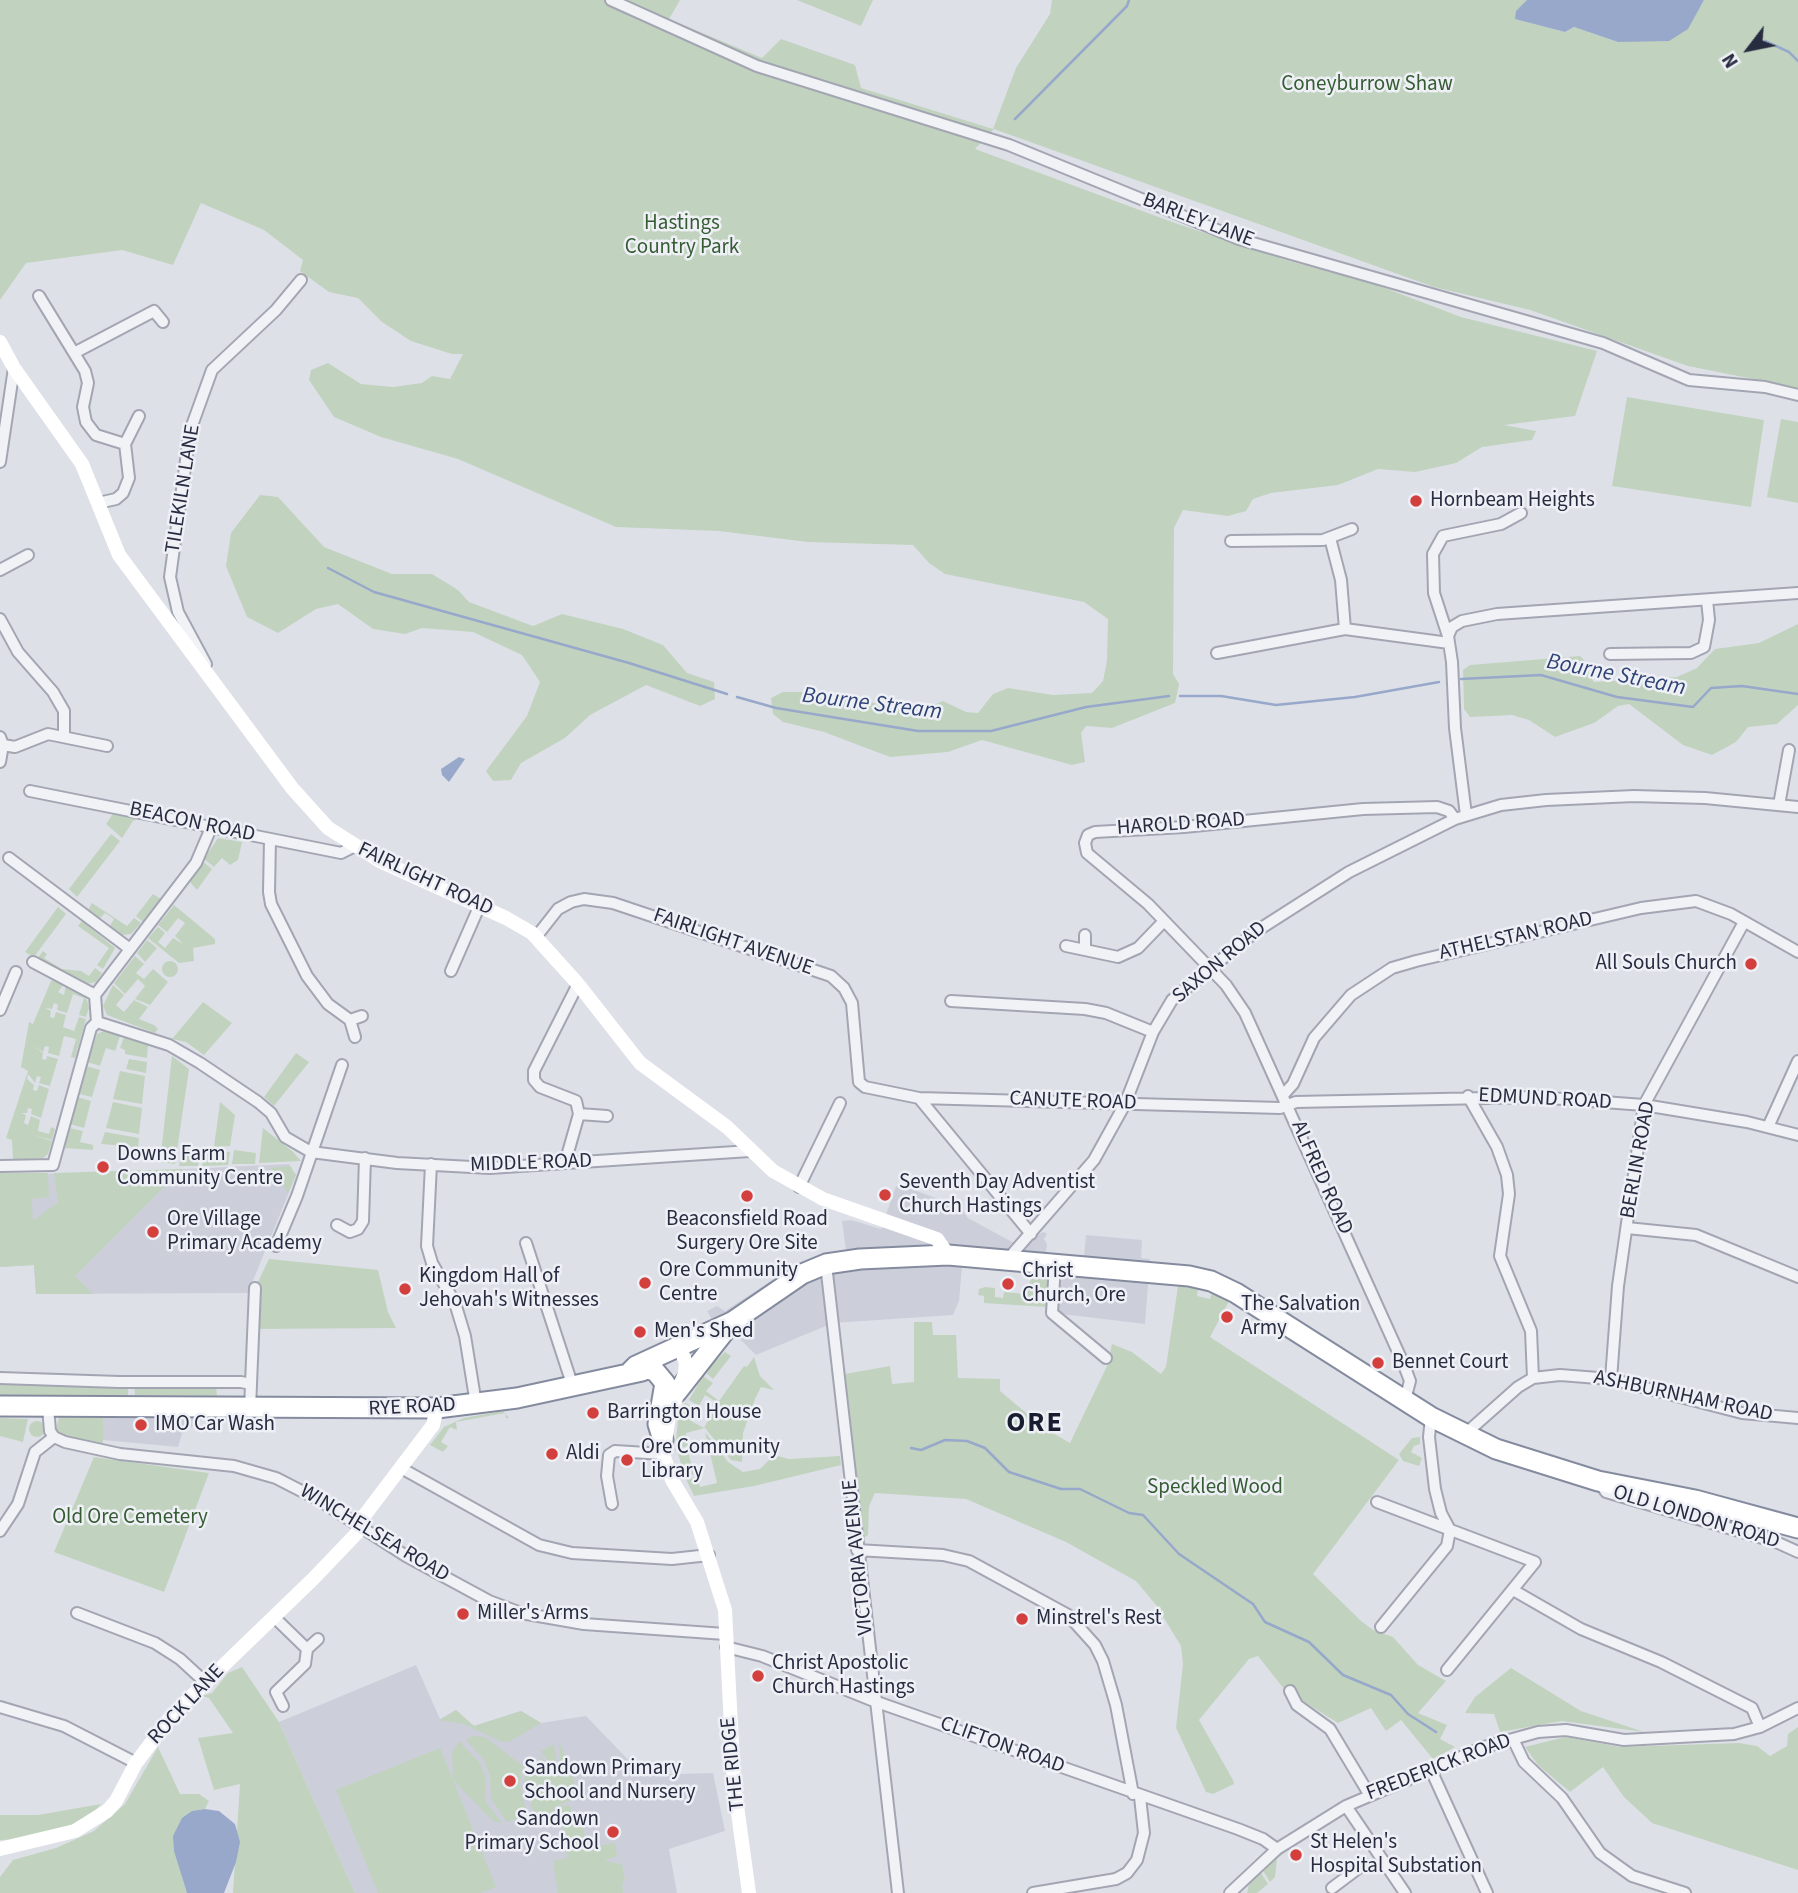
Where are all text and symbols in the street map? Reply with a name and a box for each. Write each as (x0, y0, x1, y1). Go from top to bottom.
north arrow (1714, 14, 1784, 84)
text: N (1716, 48, 1746, 73)
park label: Coneyburrow Shaw (1281, 72, 1453, 98)
street label: BARLEY LANE (1139, 188, 1257, 254)
park label: Hastings Country Park (625, 211, 739, 261)
street label: TILEKILN LANE (161, 423, 207, 555)
place label: Hornbeam Heights (1430, 488, 1595, 514)
marker: Hornbeam Heights (1408, 493, 1424, 509)
water label: Bourne Stream (1544, 649, 1688, 703)
water label: Bourne Stream (800, 683, 944, 727)
street label: BEACON ROAD (127, 797, 257, 849)
street label: HAROLD ROAD (1116, 808, 1246, 842)
street label: FAIRLIGHT ROAD (353, 838, 497, 922)
street label: FAIRLIGHT AVENUE (650, 904, 816, 982)
street label: ATHELSTAN ROAD (1437, 907, 1595, 967)
street label: SAXON ROAD (1168, 916, 1272, 1010)
place label: All Souls Church (1595, 951, 1737, 977)
marker: All Souls Church (1743, 956, 1759, 972)
street label: EDMUND ROAD (1478, 1084, 1612, 1116)
street label: CANUTE ROAD (1009, 1087, 1137, 1117)
street label: BERLIN ROAD (1616, 1099, 1662, 1221)
street label: ALFRED ROAD (1285, 1117, 1357, 1239)
place label: Downs Farm Community Centre (117, 1142, 283, 1192)
street label: MIDDLE ROAD (470, 1149, 592, 1179)
marker: Downs Farm Community Centre (95, 1159, 111, 1175)
place label: Seventh Day Adventist Church Hastings (899, 1170, 1095, 1220)
marker: Seventh Day Adventist Church Hastings (877, 1187, 893, 1203)
marker: Beaconsfield Road Surgery Ore Site (739, 1188, 755, 1204)
place label: Ore Village Primary Academy (167, 1207, 322, 1257)
place label: Beaconsfield Road Surgery Ore Site (666, 1207, 828, 1257)
marker: Ore Village Primary Academy (145, 1224, 161, 1240)
place label: Ore Community Centre (659, 1258, 798, 1308)
place label: Christ Church, Ore (1022, 1259, 1126, 1309)
place label: Kingdom Hall of Jehovah's Witnesses (419, 1264, 599, 1314)
marker: Ore Community Centre (637, 1275, 653, 1291)
marker: Christ Church, Ore (1000, 1276, 1016, 1292)
marker: Kingdom Hall of Jehovah's Witnesses (397, 1281, 413, 1297)
place label: The Salvation Army (1241, 1292, 1360, 1342)
marker: The Salvation Army (1219, 1309, 1235, 1325)
place label: Men's Shed (654, 1319, 754, 1345)
marker: Men's Shed (632, 1324, 648, 1340)
place label: Bennet Court (1392, 1350, 1508, 1376)
marker: Bennet Court (1370, 1355, 1386, 1371)
street label: ASHBURNHAM ROAD (1591, 1366, 1775, 1428)
street label: RYE ROAD (368, 1393, 456, 1423)
place label: Barrington House (607, 1400, 761, 1426)
marker: Barrington House (585, 1405, 601, 1421)
district label: ORE (1007, 1408, 1063, 1442)
place label: IMO Car Wash (155, 1412, 275, 1438)
marker: IMO Car Wash (133, 1417, 149, 1433)
place label: Ore Community Library (641, 1435, 780, 1485)
place label: Aldi (566, 1441, 600, 1467)
marker: Aldi (544, 1446, 560, 1462)
marker: Ore Community Library (619, 1452, 635, 1468)
park label: Speckled Wood (1147, 1475, 1283, 1501)
street label: VICTORIA AVENUE (838, 1478, 880, 1636)
street label: WINCHELSEA ROAD (295, 1479, 453, 1589)
street label: OLD LONDON ROAD (1610, 1481, 1782, 1555)
park label: Old Ore Cemetery (52, 1505, 208, 1531)
place label: Miller's Arms (477, 1601, 589, 1627)
marker: Miller's Arms (455, 1606, 471, 1622)
place label: Minstrel's Rest (1036, 1606, 1162, 1632)
marker: Minstrel's Rest (1014, 1611, 1030, 1627)
place label: Christ Apostolic Church Hastings (772, 1651, 915, 1701)
street label: ROCK LANE (143, 1660, 231, 1750)
marker: Christ Apostolic Church Hastings (750, 1668, 766, 1684)
street label: CLIFTON ROAD (936, 1712, 1068, 1780)
street label: THE RIDGE (717, 1716, 751, 1812)
street label: FREDERICK ROAD (1363, 1729, 1515, 1807)
place label: Sandown Primary School and Nursery (524, 1756, 696, 1806)
marker: Sandown Primary School and Nursery (502, 1773, 518, 1789)
place label: Sandown Primary School (465, 1807, 599, 1857)
marker: Sandown Primary School (605, 1824, 621, 1840)
place label: St Helen's Hospital Substation (1310, 1830, 1482, 1880)
marker: St Helen's Hospital Substation (1288, 1847, 1304, 1863)

